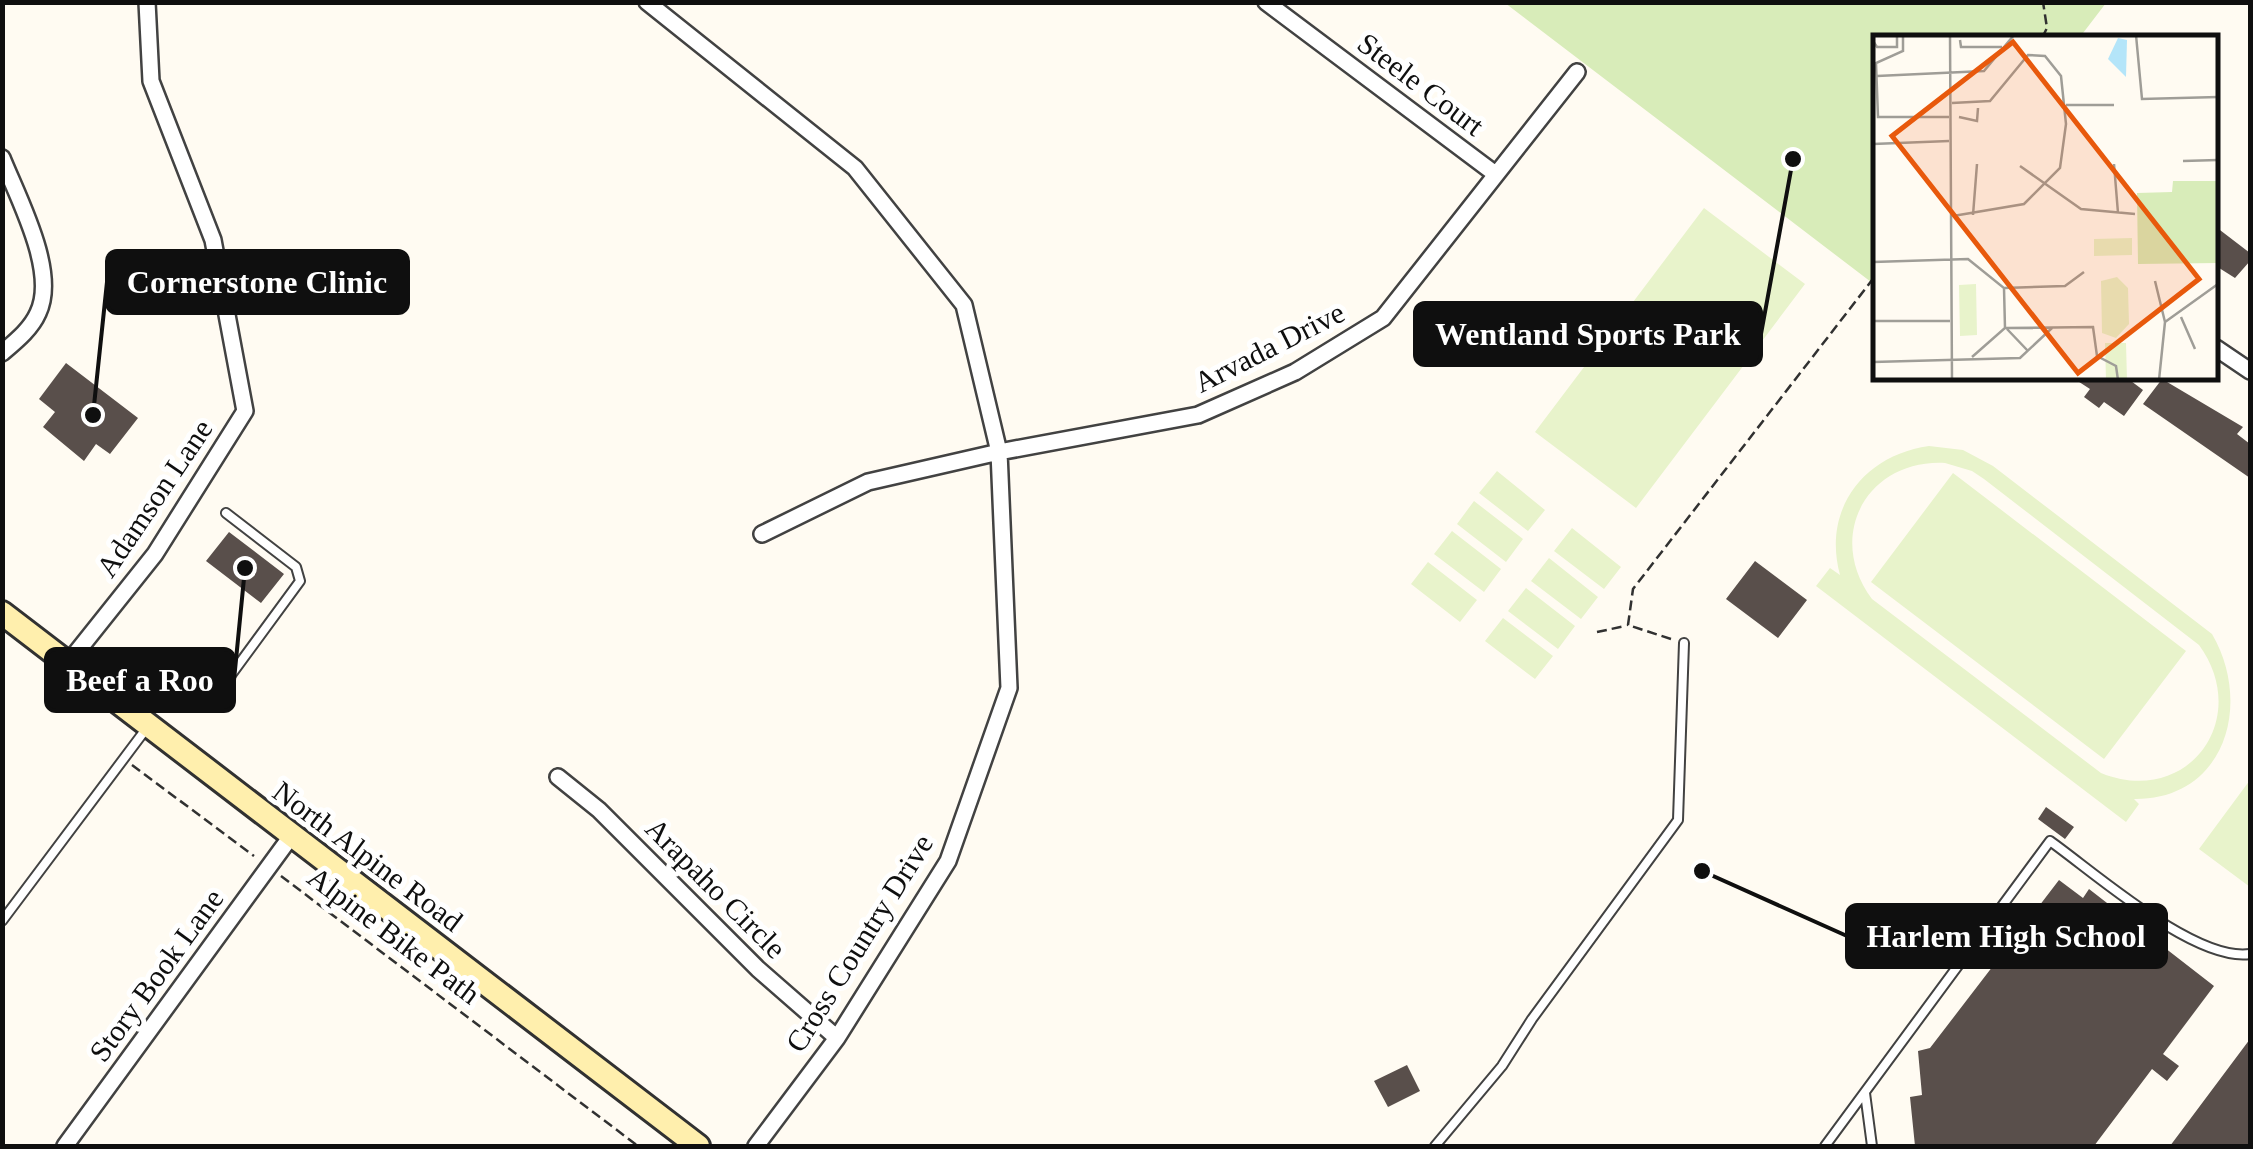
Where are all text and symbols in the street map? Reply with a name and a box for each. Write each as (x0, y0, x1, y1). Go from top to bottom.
street label: Steele Court (1352, 26, 1491, 142)
inset map (1873, 35, 2218, 380)
callout: Cornerstone Clinic (107, 251, 408, 313)
text: Cornerstone Clinic (127, 264, 387, 300)
street label: Arvada Drive (1188, 295, 1350, 399)
callout: Wentland Sports Park (1415, 303, 1761, 365)
text: Wentland Sports Park (1435, 316, 1741, 352)
street label: Adamson Lane (89, 413, 219, 583)
callout: Beef a Roo (46, 649, 234, 711)
text: Beef a Roo (66, 662, 214, 698)
street label: North Alpine Road (267, 774, 469, 938)
street label: Arapaho Circle (639, 811, 793, 965)
street label: Cross Country Drive (779, 828, 939, 1058)
street label: Alpine Bike Path (302, 860, 486, 1010)
street label: Story Book Lane (82, 882, 230, 1068)
callout: Harlem High School (1847, 905, 2166, 967)
text: Harlem High School (1866, 918, 2146, 954)

